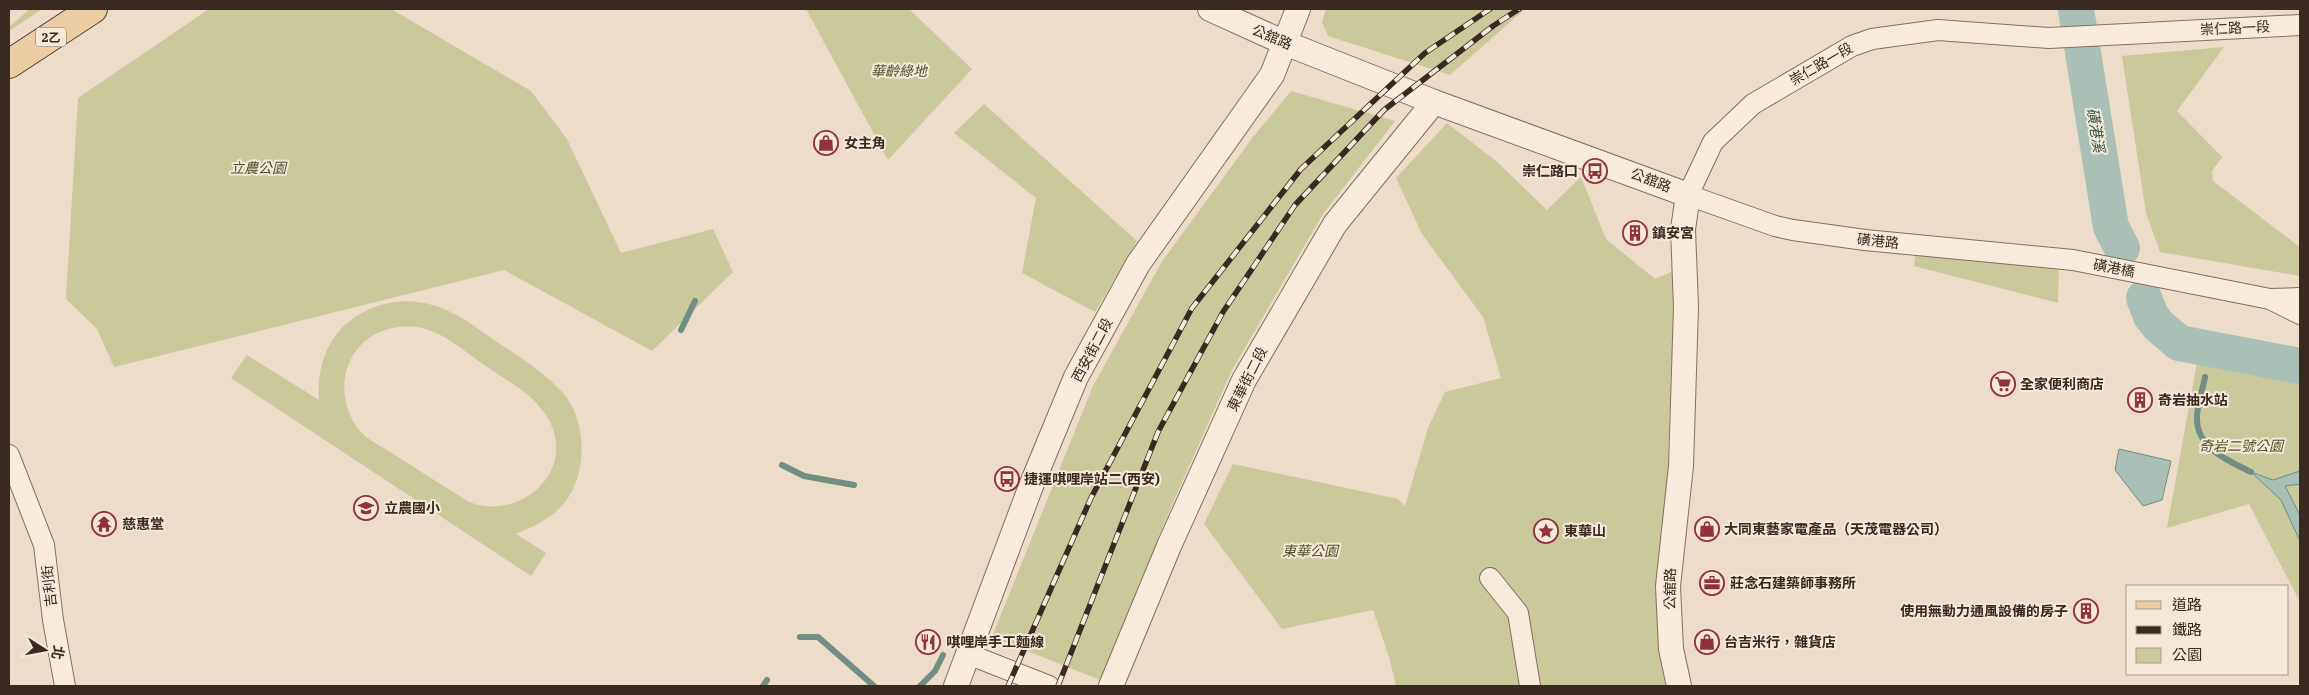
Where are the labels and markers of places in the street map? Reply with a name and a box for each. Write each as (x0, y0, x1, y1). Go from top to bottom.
shop icon: 女主角 (813, 130, 839, 156)
place label: 女主角 (844, 134, 886, 152)
bus stop icon: 崇仁路口 (1582, 158, 1608, 184)
place label: 崇仁路口 (1522, 162, 1578, 180)
building icon: 鎮安宮 (1622, 220, 1648, 246)
place label: 鎮安宮 (1652, 224, 1694, 242)
supermarket icon: 全家便利商店 (1990, 371, 2016, 397)
place label: 全家便利商店 (2020, 375, 2104, 393)
building icon: 奇岩抽水站 (2127, 387, 2153, 413)
place label: 奇岩抽水站 (2158, 391, 2228, 409)
bus stop icon: 捷運唭哩岸站二(西安) (994, 466, 1020, 492)
place label: 捷運唭哩岸站二(西安) (1024, 470, 1160, 488)
school or university icon: 立農國小 (353, 495, 379, 521)
place label: 立農國小 (384, 499, 440, 517)
temple icon: 慈惠堂 (91, 511, 117, 537)
place label: 慈惠堂 (122, 515, 164, 533)
shop icon: 大同東藝家電產品（天茂電器公司） (1694, 516, 1720, 542)
place icon: 東華山 (1533, 518, 1559, 544)
place label: 大同東藝家電產品（天茂電器公司） (1724, 520, 1948, 538)
place label: 東華山 (1564, 522, 1606, 540)
office icon: 莊念石建築師事務所 (1699, 570, 1725, 596)
place label: 莊念石建築師事務所 (1730, 574, 1856, 592)
building icon: 使用無動力通風設備的房子 (2073, 598, 2099, 624)
place label: 使用無動力通風設備的房子 (1900, 602, 2068, 620)
restaurant icon: 唭哩岸手工麵線 (915, 629, 941, 655)
shop icon: 台吉米行，雜貨店 (1694, 629, 1720, 655)
place label: 唭哩岸手工麵線 (946, 633, 1044, 651)
place label: 台吉米行，雜貨店 (1724, 633, 1836, 651)

